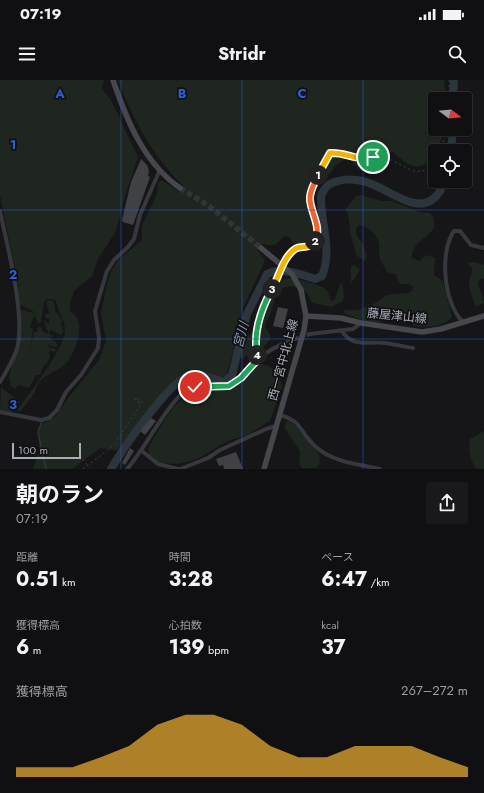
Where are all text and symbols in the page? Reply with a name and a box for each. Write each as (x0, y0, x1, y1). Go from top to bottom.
text: 07:19 (20, 3, 61, 25)
text: Stridr (218, 41, 266, 67)
icon: menu (16, 43, 38, 65)
icon: search (446, 43, 468, 65)
text: A (54, 84, 65, 103)
text: B (178, 84, 187, 103)
text: C (297, 84, 307, 103)
north arrow (428, 92, 472, 136)
map controls (428, 92, 472, 188)
text: 1 (10, 135, 16, 154)
pin (356, 140, 390, 174)
button: locate (428, 144, 472, 188)
icon: arrive (362, 146, 384, 168)
pin: 1 (308, 165, 328, 185)
text: 1 (315, 167, 321, 183)
pin: 2 (305, 231, 325, 251)
text: 2 (311, 233, 319, 249)
text: 2 (9, 265, 17, 284)
pin: 3 (262, 279, 282, 299)
text: 3 (269, 281, 275, 297)
street label: 藤屋津山線 (366, 304, 428, 328)
street label: 西一宮中北上線 (263, 317, 303, 403)
water label: 宮川 (228, 318, 254, 350)
pin: 4 (247, 345, 267, 365)
text: 4 (253, 347, 261, 363)
pin (178, 370, 212, 404)
icon: check (184, 376, 206, 398)
text: 3 (9, 395, 17, 414)
scale bar (12, 441, 81, 460)
text: 100 m (18, 442, 48, 458)
text: 朝のラン (16, 478, 104, 510)
button: share (426, 482, 468, 524)
text: 07:19 (16, 509, 48, 528)
text: 距離 (16, 549, 38, 565)
text: 時間 (169, 549, 191, 565)
text: ペース (321, 549, 354, 565)
text: 0.51 (16, 565, 59, 594)
text: 3:28 (169, 565, 213, 594)
text: 6:47 (321, 565, 367, 594)
text: km (59, 574, 76, 590)
text: /km (367, 574, 390, 590)
text: 獲得標高 (16, 617, 60, 633)
text: 心拍数 (169, 617, 202, 633)
text: kcal (321, 617, 339, 633)
text: 6 (16, 633, 29, 662)
text: 139 (169, 633, 205, 662)
text: 37 (321, 633, 346, 662)
text: m (29, 642, 41, 658)
text: bpm (205, 642, 229, 658)
text: 267–272 m (401, 681, 468, 700)
text: 獲得標高 (16, 682, 68, 701)

